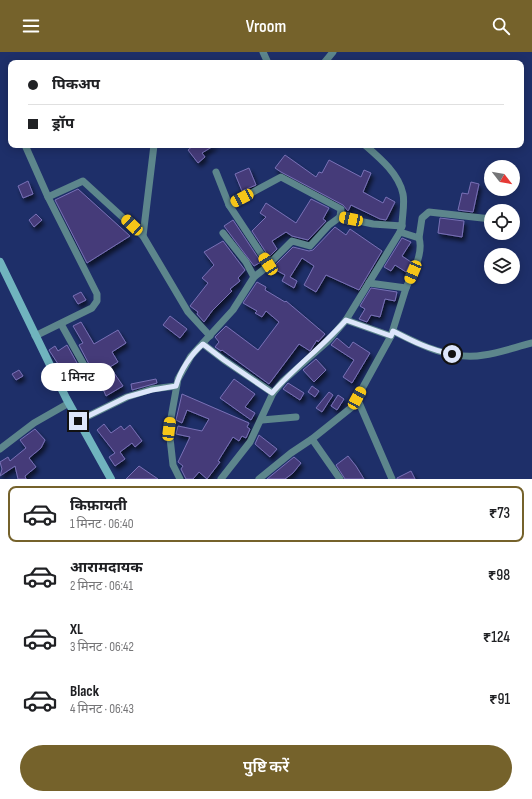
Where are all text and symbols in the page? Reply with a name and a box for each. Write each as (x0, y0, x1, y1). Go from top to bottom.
icon: menu (20, 15, 42, 37)
icon: search (490, 15, 512, 37)
text: Vroom (246, 16, 286, 37)
text: पिकअप (52, 75, 100, 94)
text: ड्रॉप (52, 114, 74, 133)
north arrow (484, 160, 520, 196)
map controls (484, 160, 520, 284)
car (229, 187, 255, 209)
button: locate (484, 204, 520, 240)
car (338, 211, 364, 227)
car (119, 212, 145, 238)
button: layers (484, 248, 520, 284)
car (256, 251, 280, 277)
car (403, 259, 423, 285)
route start (443, 345, 461, 363)
callout: 1 मिनट (41, 363, 115, 391)
text: 1 मिनट (61, 369, 95, 385)
car (346, 385, 368, 411)
route end (69, 412, 87, 430)
car (162, 416, 176, 442)
icon: car (22, 496, 58, 532)
text: किफ़ायती (70, 496, 127, 515)
text: ₹73 (489, 504, 510, 523)
text: 1 मिनट · 06:40 (70, 516, 133, 532)
icon: car (22, 558, 58, 594)
text: आरामदायक (70, 558, 143, 577)
text: ₹98 (488, 566, 510, 585)
text: 2 मिनट · 06:41 (70, 578, 133, 594)
icon: car (22, 620, 58, 656)
text: XL (70, 620, 83, 639)
text: ₹124 (483, 628, 510, 647)
text: 3 मिनट · 06:42 (70, 639, 134, 655)
icon: car (22, 682, 58, 718)
text: Black (70, 682, 99, 701)
text: ₹91 (489, 690, 510, 709)
text: 4 मिनट · 06:43 (70, 701, 134, 717)
button: पुष्टि करें (20, 745, 512, 791)

